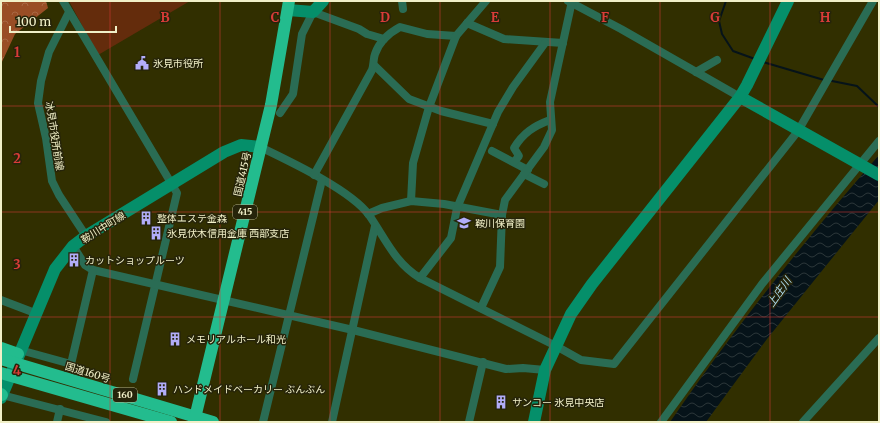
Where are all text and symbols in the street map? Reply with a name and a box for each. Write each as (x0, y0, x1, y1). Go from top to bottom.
scale bar (10, 8, 116, 34)
text: B (160, 9, 170, 26)
text: C (271, 9, 280, 26)
text: D (380, 9, 390, 26)
text: E (491, 9, 500, 26)
text: F (601, 9, 609, 26)
text: G (710, 9, 720, 26)
text: H (820, 9, 831, 26)
text: 100 m (16, 14, 51, 29)
text: 1 (14, 44, 20, 61)
public building icon: 氷見市役所 (134, 55, 150, 71)
place label: 氷見市役所 (153, 57, 203, 70)
street label: 冰見市役所前線 (43, 100, 66, 172)
text: 2 (13, 150, 21, 167)
street label: 国道415号 (231, 150, 254, 198)
road number: 415 (233, 205, 257, 219)
street label: 鞍川中町線 (79, 209, 128, 246)
building icon: 整体エステ金森 (138, 210, 154, 226)
place label: 整体エステ金森 (157, 212, 227, 225)
school or university icon: 鞍川保育園 (456, 215, 472, 231)
place label: 鞍川保育園 (475, 217, 525, 230)
building icon: 氷見伏木信用金庫 西部支店 (148, 225, 164, 241)
place label: 氷見伏木信用金庫 西部支店 (167, 227, 289, 240)
building icon: カットショップルーツ (66, 252, 82, 268)
place label: カットショップルーツ (85, 254, 185, 267)
text: 3 (13, 256, 21, 273)
water label: 上庄川 (764, 274, 795, 310)
building icon: メモリアルホール和光 (167, 331, 183, 347)
place label: メモリアルホール和光 (186, 333, 286, 346)
street label: 国道160号 (64, 359, 112, 386)
text: 4 (13, 362, 22, 379)
building icon: ハンドメイドベーカリー ぶんぶん (154, 381, 170, 397)
place label: ハンドメイドベーカリー ぶんぶん (173, 383, 325, 396)
road number: 160 (113, 388, 137, 402)
building icon: サンコー 氷見中央店 (493, 394, 509, 410)
place label: サンコー 氷見中央店 (512, 396, 604, 409)

